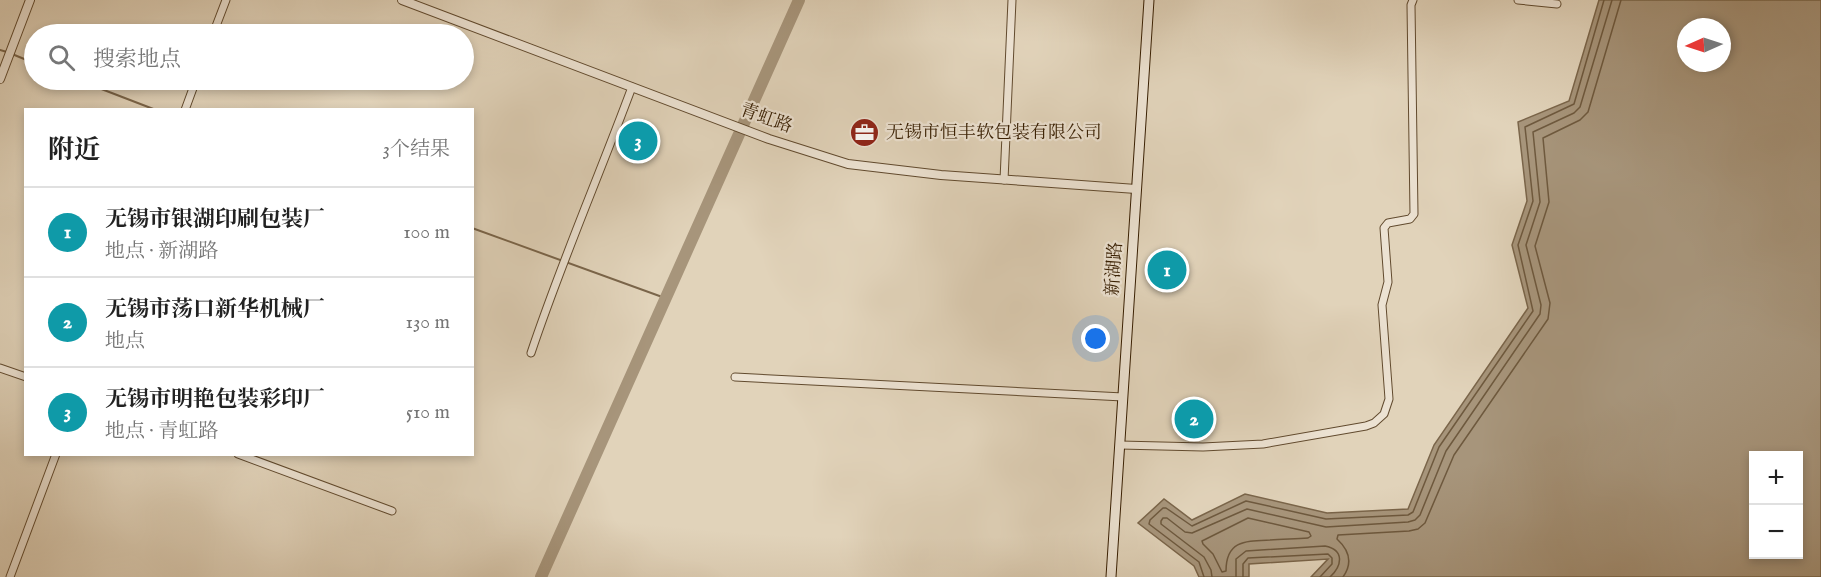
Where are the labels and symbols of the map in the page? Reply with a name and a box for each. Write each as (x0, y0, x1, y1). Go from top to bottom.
north arrow (1677, 18, 1731, 72)
street label: 青虹路 (737, 99, 795, 139)
office icon: 无锡市恒丰软包装有限公司 (849, 117, 881, 149)
pin: 3 (618, 118, 658, 164)
place label: 无锡市恒丰软包装有限公司 (886, 122, 1102, 145)
street label: 新湖路 (1102, 241, 1128, 297)
pin: 1 (1148, 248, 1186, 292)
your location (1081, 324, 1110, 353)
pin: 2 (1174, 396, 1214, 442)

